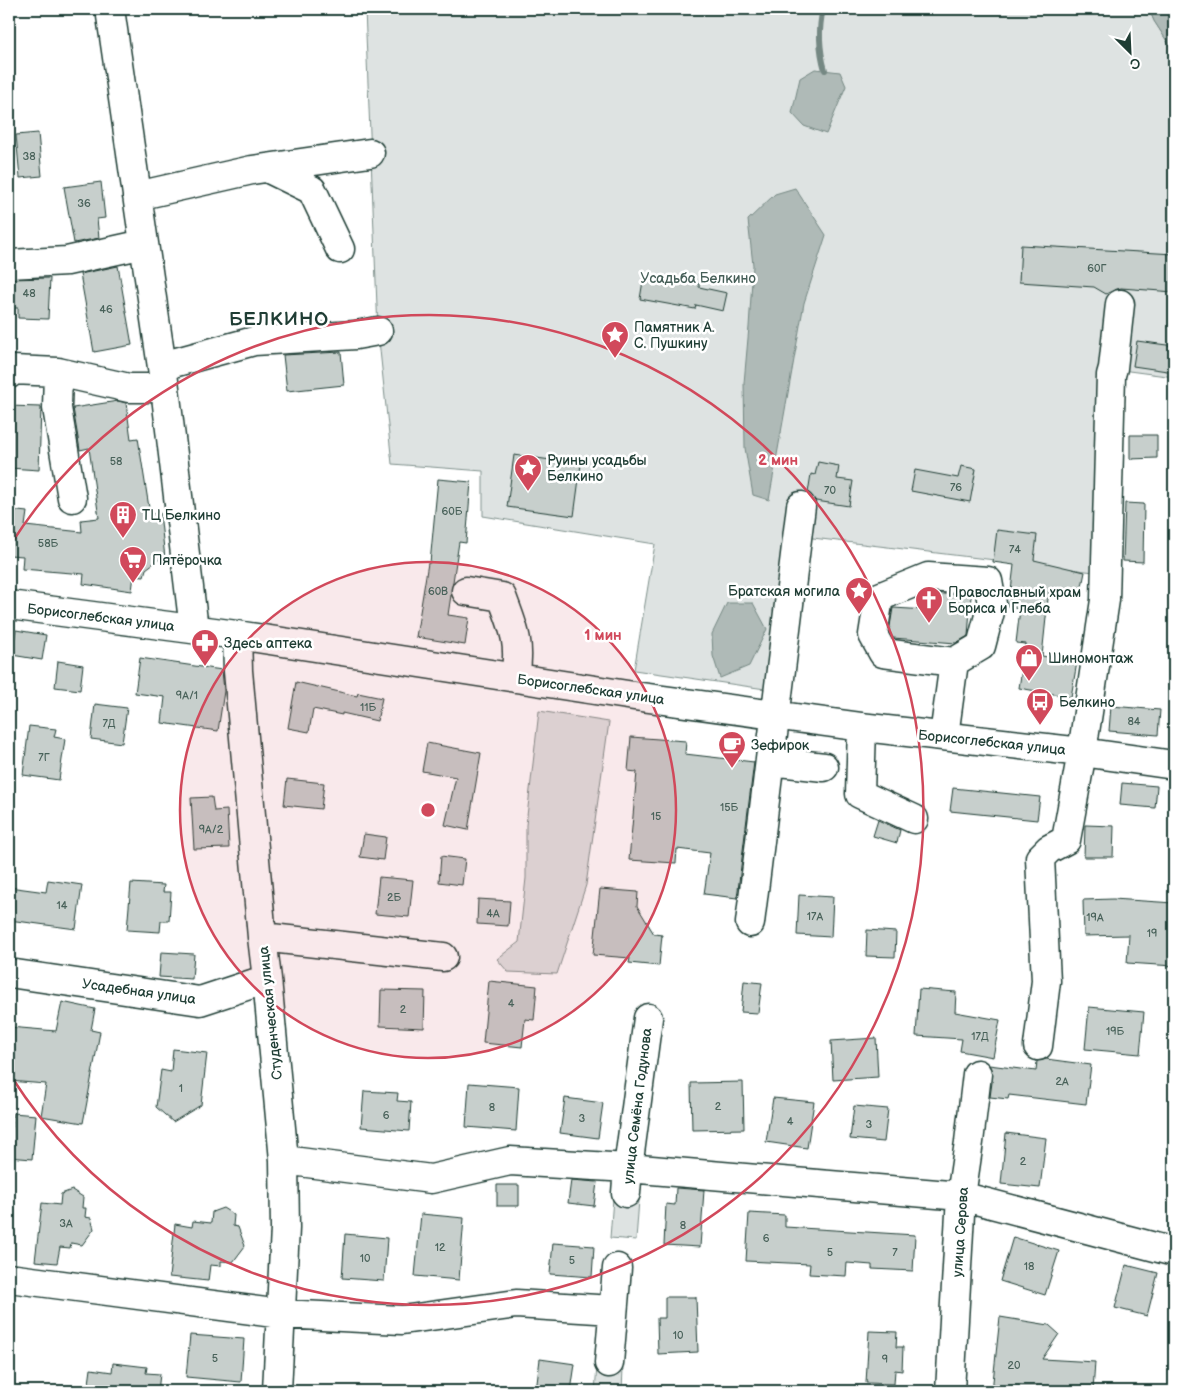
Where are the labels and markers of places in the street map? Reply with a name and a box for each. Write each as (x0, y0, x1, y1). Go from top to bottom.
place label: Памятник А. С. Пушкину (634, 319, 715, 352)
place icon: Памятник А. С. Пушкину (600, 320, 630, 359)
place label: Руины усадьбы Белкино (547, 452, 647, 485)
place icon: Руины усадьбы Белкино (513, 453, 543, 492)
building icon: ТЦ Белкино (108, 500, 138, 539)
place label: ТЦ Белкино (142, 507, 221, 524)
supermarket icon: Пятёрочка (118, 545, 148, 584)
place label: Пятёрочка (152, 552, 223, 569)
place icon: Братская могила (844, 576, 874, 615)
place label: Братская могила (728, 583, 841, 600)
place label: Православный храм Бориса и Глеба (948, 584, 1081, 617)
church icon: Православный храм Бориса и Глеба (914, 585, 944, 624)
pharmacy icon: Здесь аптека (190, 628, 220, 667)
place label: Здесь аптека (224, 635, 313, 652)
shop icon: Шиномонтаж (1014, 643, 1044, 682)
place label: Шиномонтаж (1048, 650, 1134, 667)
bus stop icon: Белкино (1025, 687, 1055, 726)
place label: Белкино (1059, 694, 1115, 711)
cafe icon: Зефирок (717, 730, 747, 769)
place label: Зефирок (751, 737, 810, 754)
centre of rings (419, 801, 437, 819)

